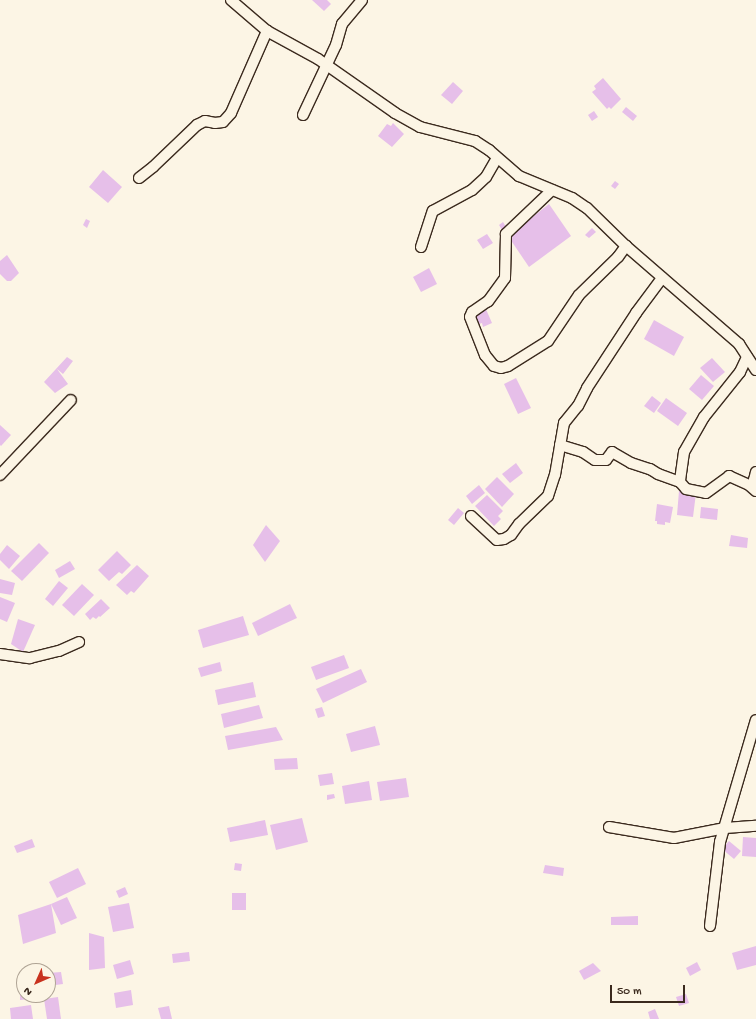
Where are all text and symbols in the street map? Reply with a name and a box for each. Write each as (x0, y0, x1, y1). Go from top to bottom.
north arrow (16, 963, 56, 1003)
scale bar (612, 977, 687, 1003)
text: N (21, 984, 35, 998)
text: 50 m (617, 985, 642, 999)

